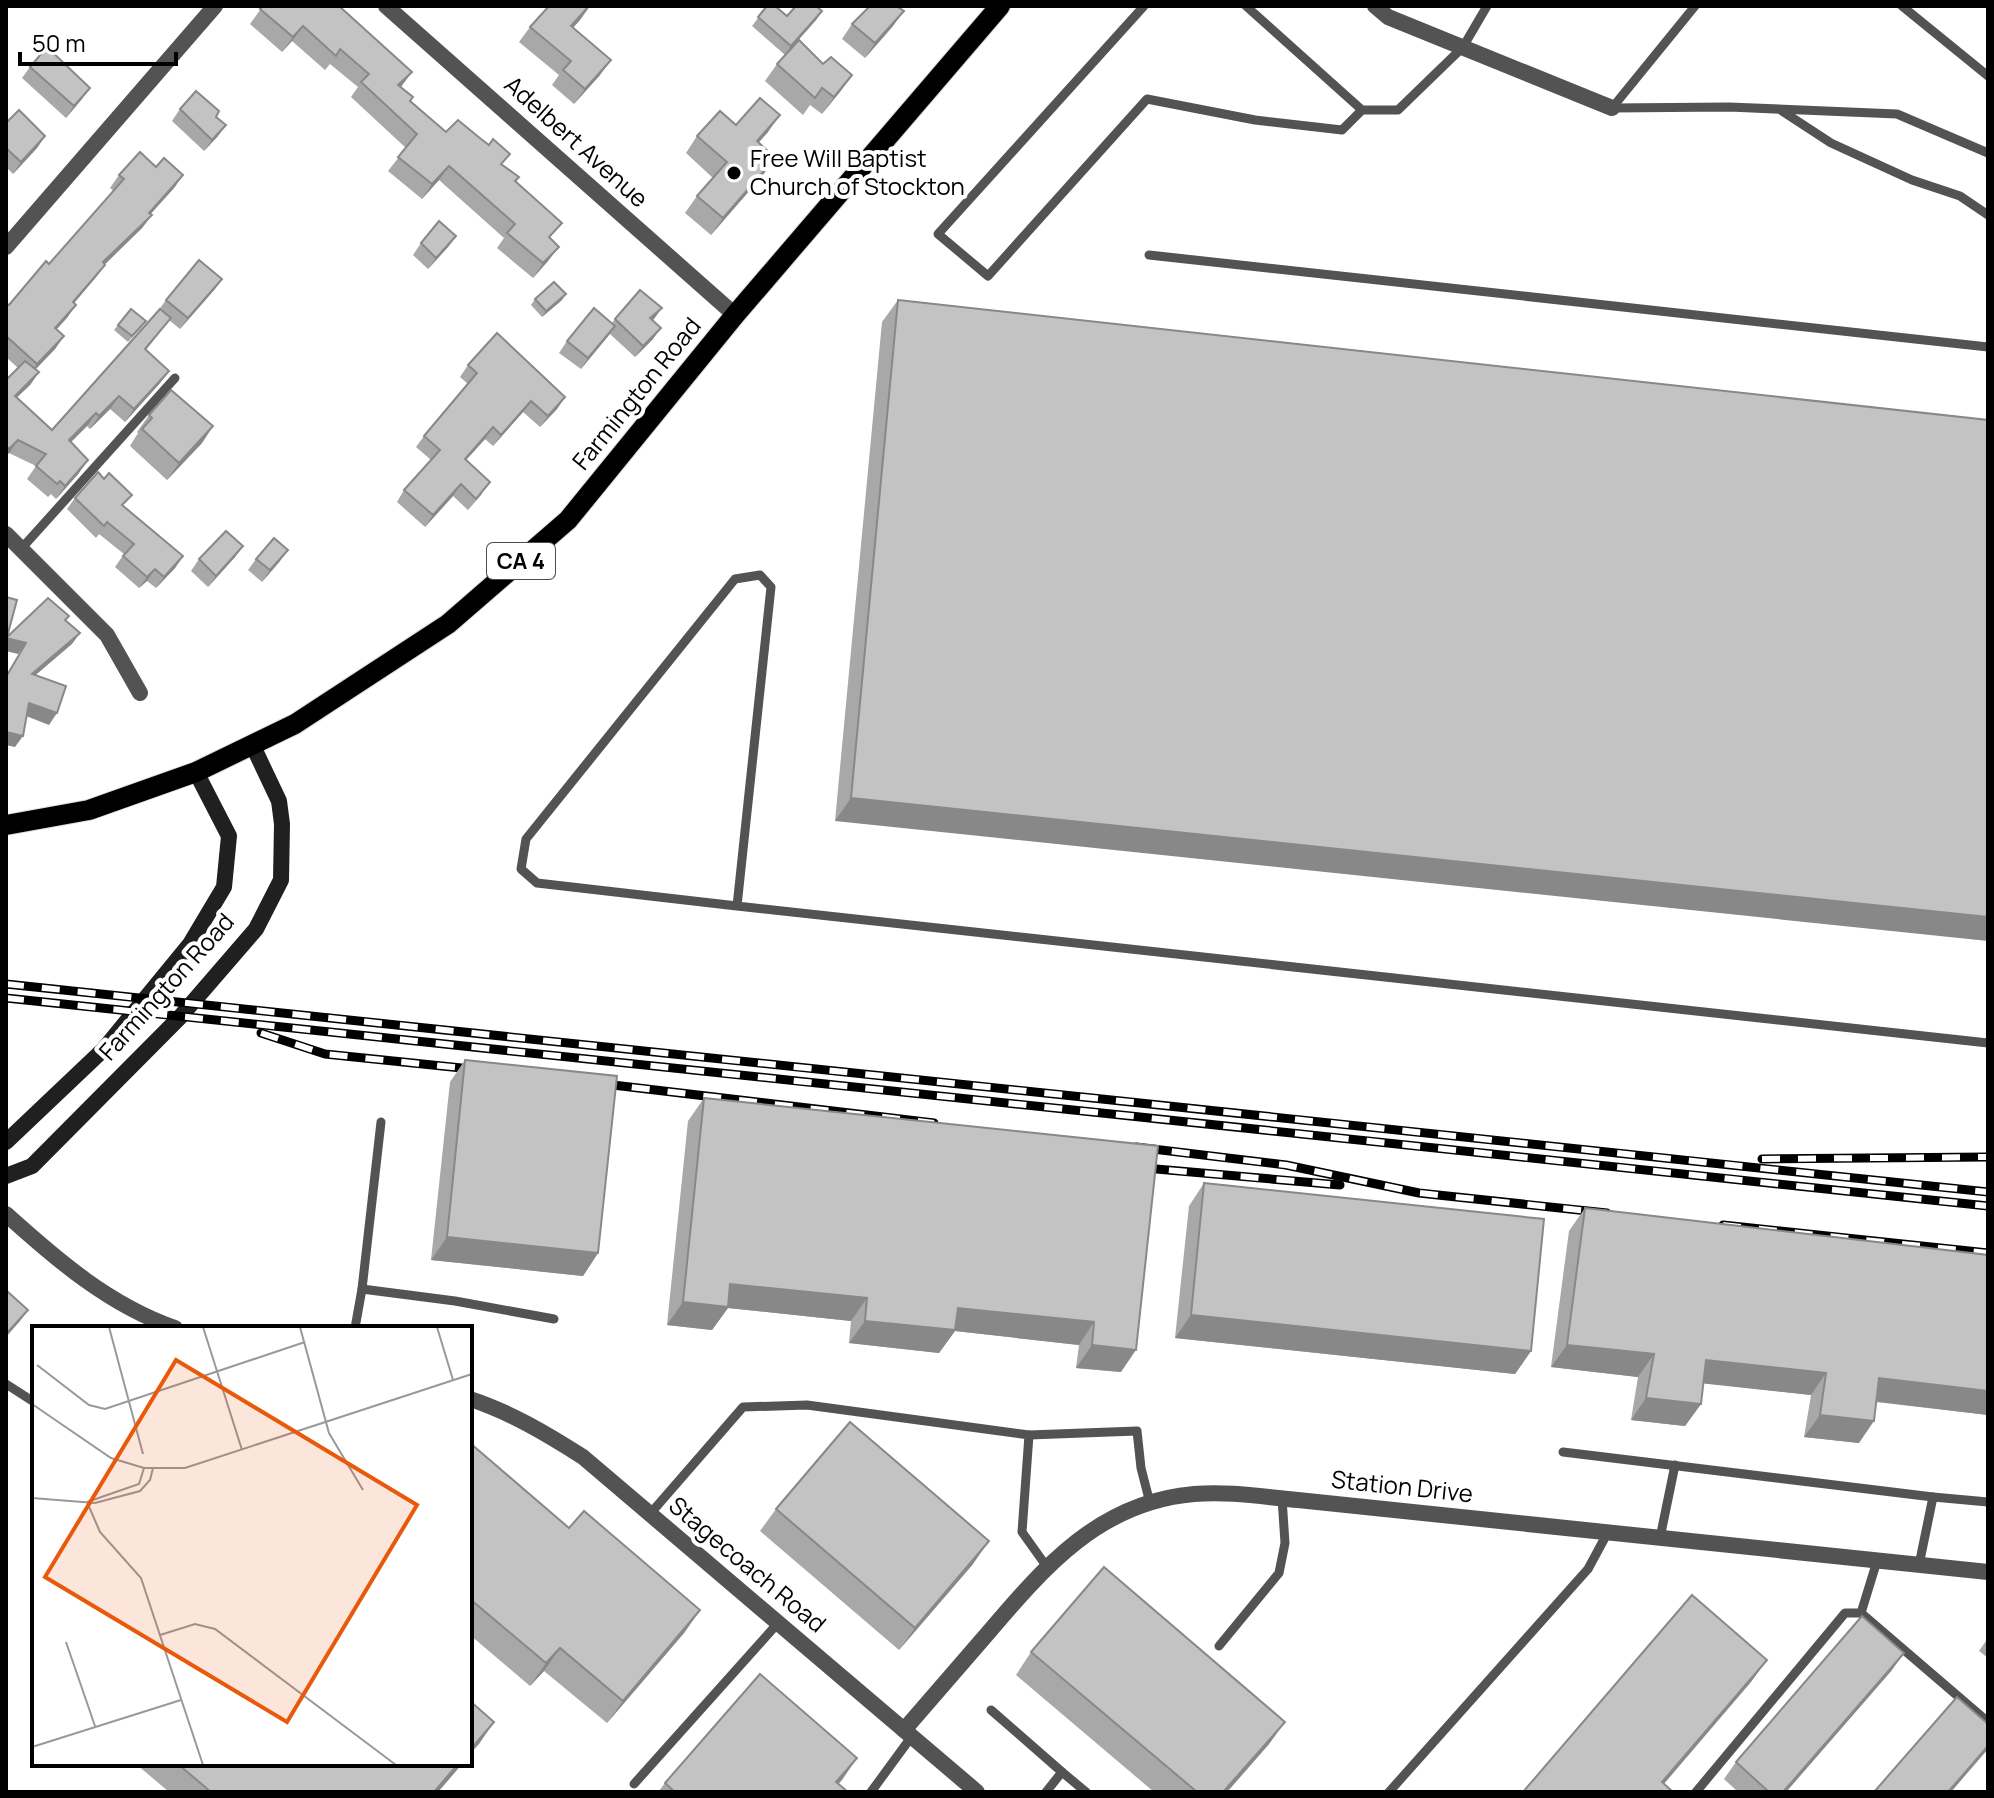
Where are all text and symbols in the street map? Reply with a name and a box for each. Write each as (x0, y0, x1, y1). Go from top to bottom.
scale bar (20, 16, 176, 66)
text: 50 m (32, 26, 86, 59)
street label: Adelbert Avenue (498, 68, 656, 214)
place label: Free Will Baptist Church of Stockton (750, 141, 965, 202)
marker: Free Will Baptist Church of Stockton (725, 164, 743, 182)
street label: Farmington Road (564, 310, 708, 476)
road number: CA 4 (487, 543, 555, 579)
street label: Farmington Road (91, 905, 241, 1067)
inset map (32, 1326, 472, 1766)
street label: Station Drive (1330, 1462, 1475, 1509)
street label: Stagecoach Road (662, 1488, 834, 1639)

